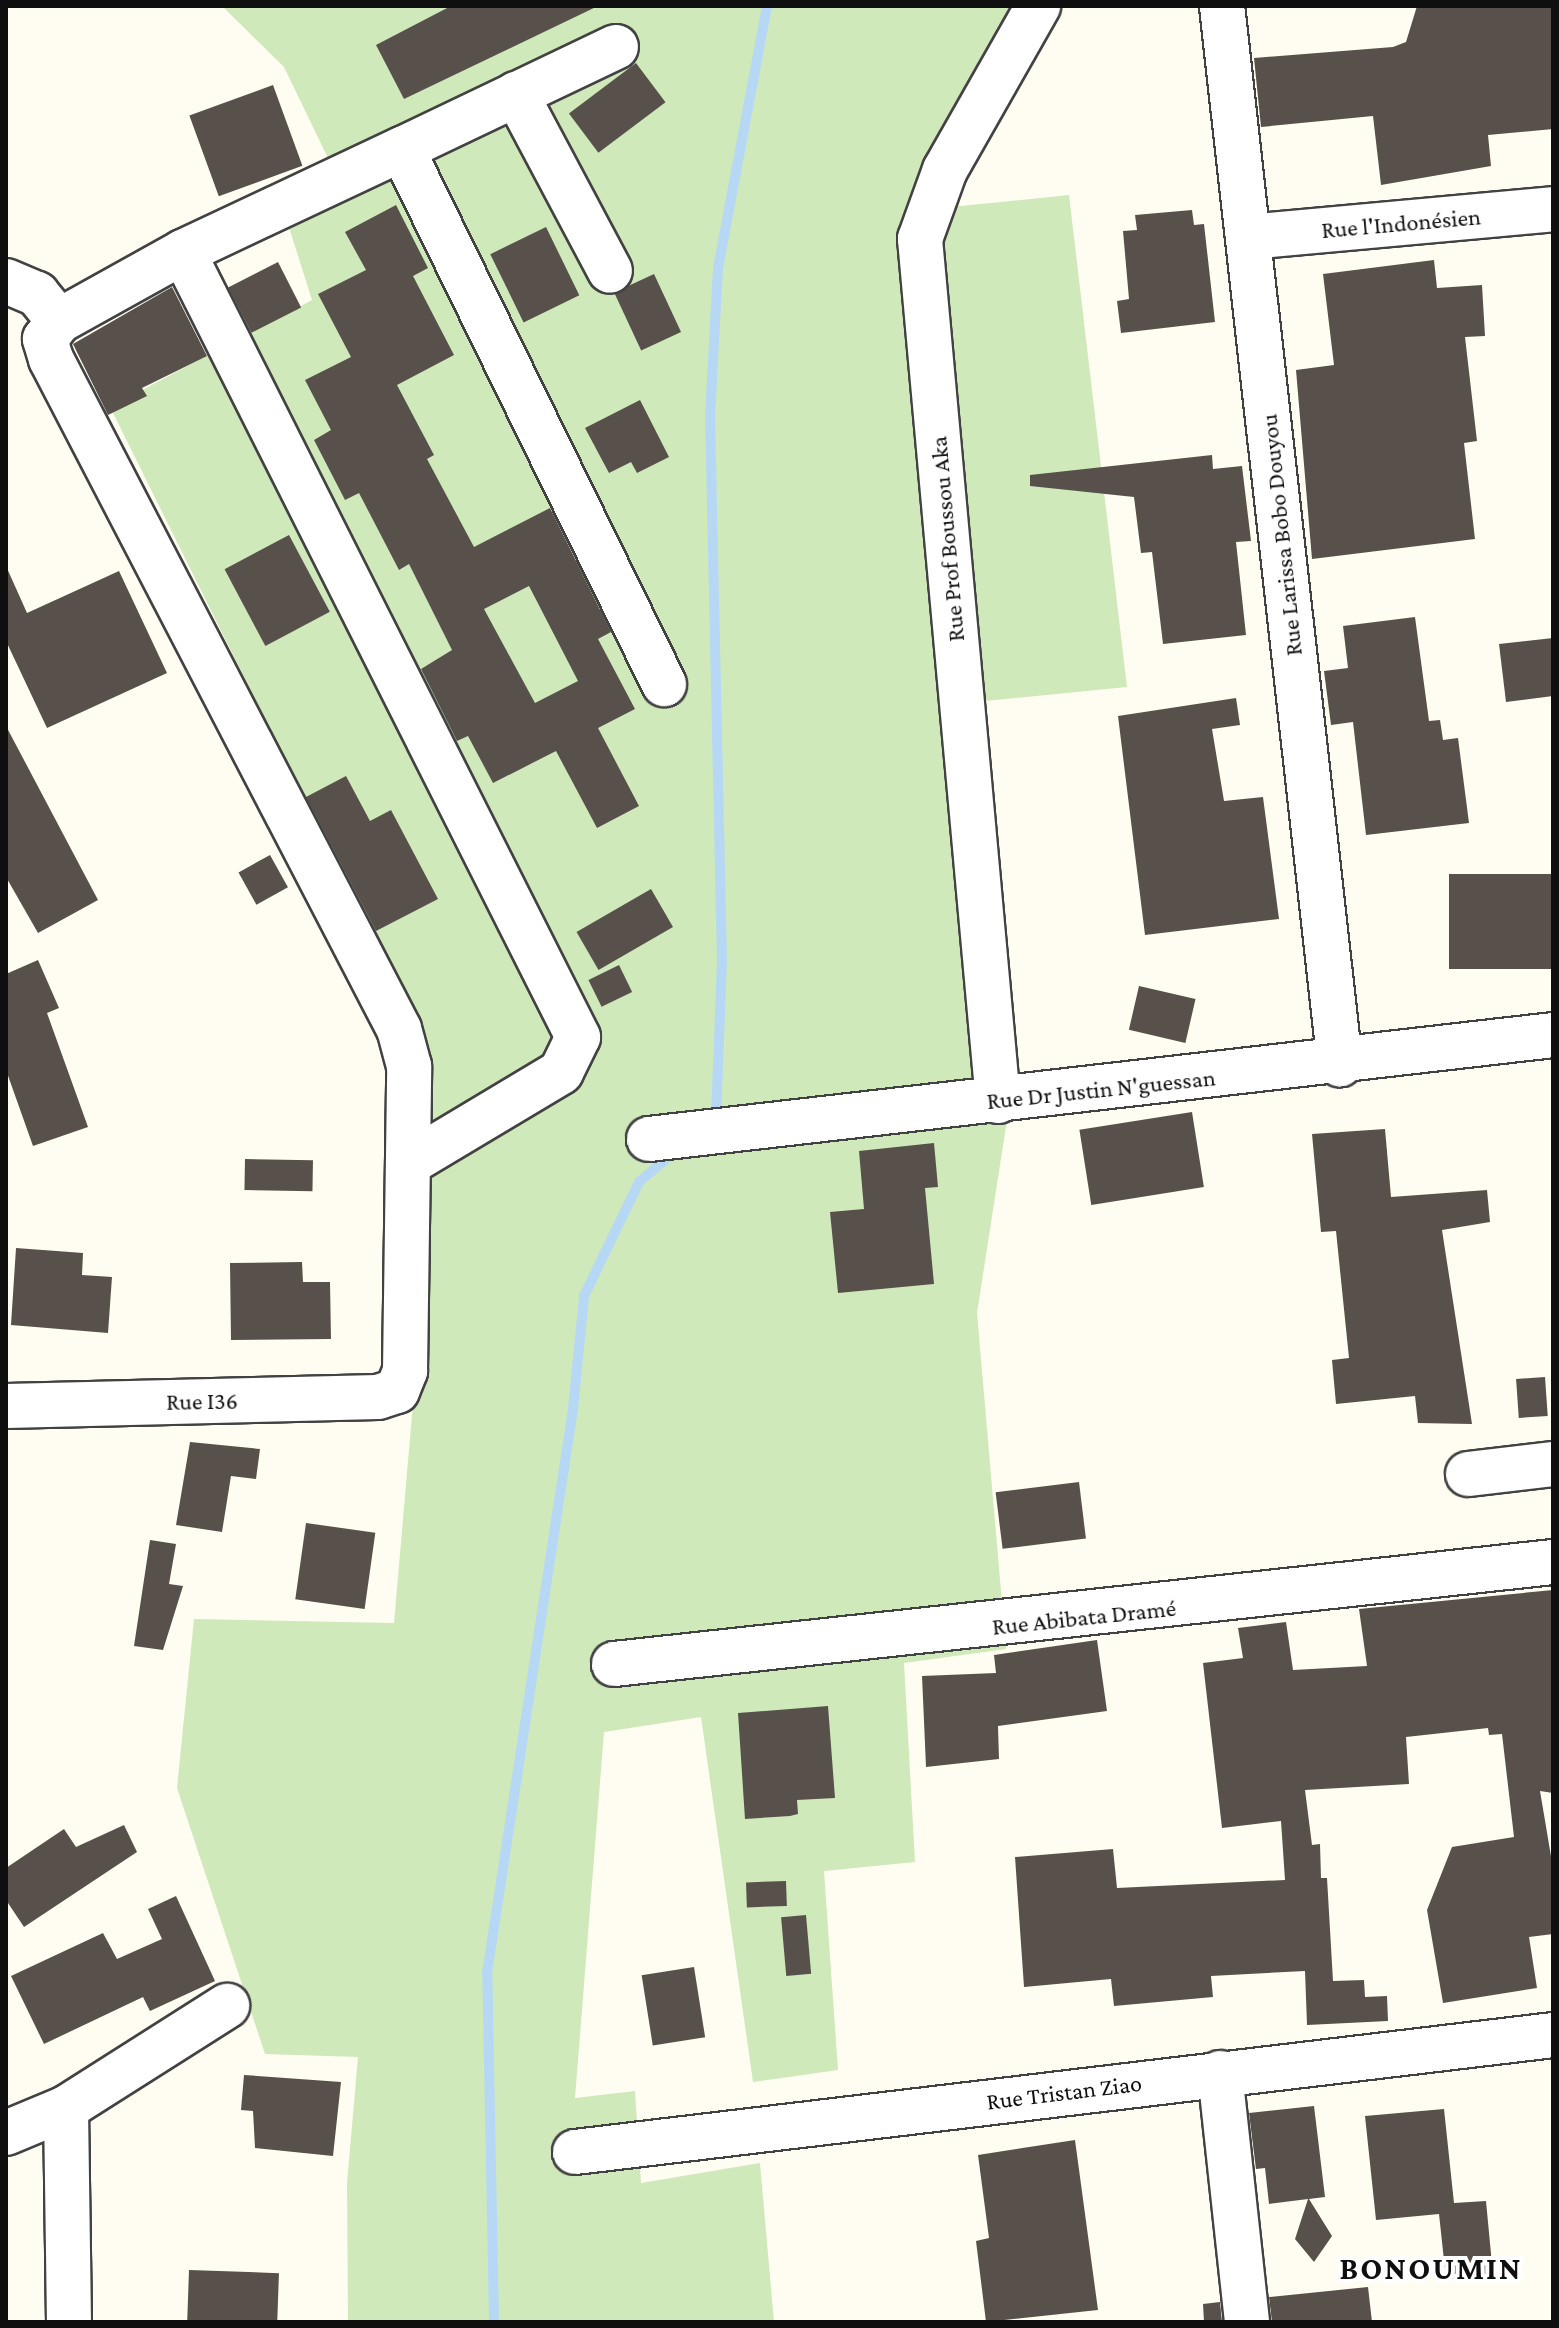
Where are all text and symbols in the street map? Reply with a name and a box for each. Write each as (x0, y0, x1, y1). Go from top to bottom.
street label: Rue l'Indonésien (1320, 202, 1482, 244)
street label: Rue Larissa Bobo Douyou (1254, 413, 1308, 657)
street label: Rue Prof Boussou Aka (924, 435, 970, 643)
street label: Rue Dr Justin N'guessan (985, 1063, 1217, 1115)
street label: Rue I36 (166, 1386, 238, 1416)
street label: Rue Abibata Dramé (991, 1593, 1177, 1641)
street label: Rue Tristan Ziao (985, 2068, 1143, 2116)
district label: BONOUMIN (1339, 2249, 1523, 2287)

